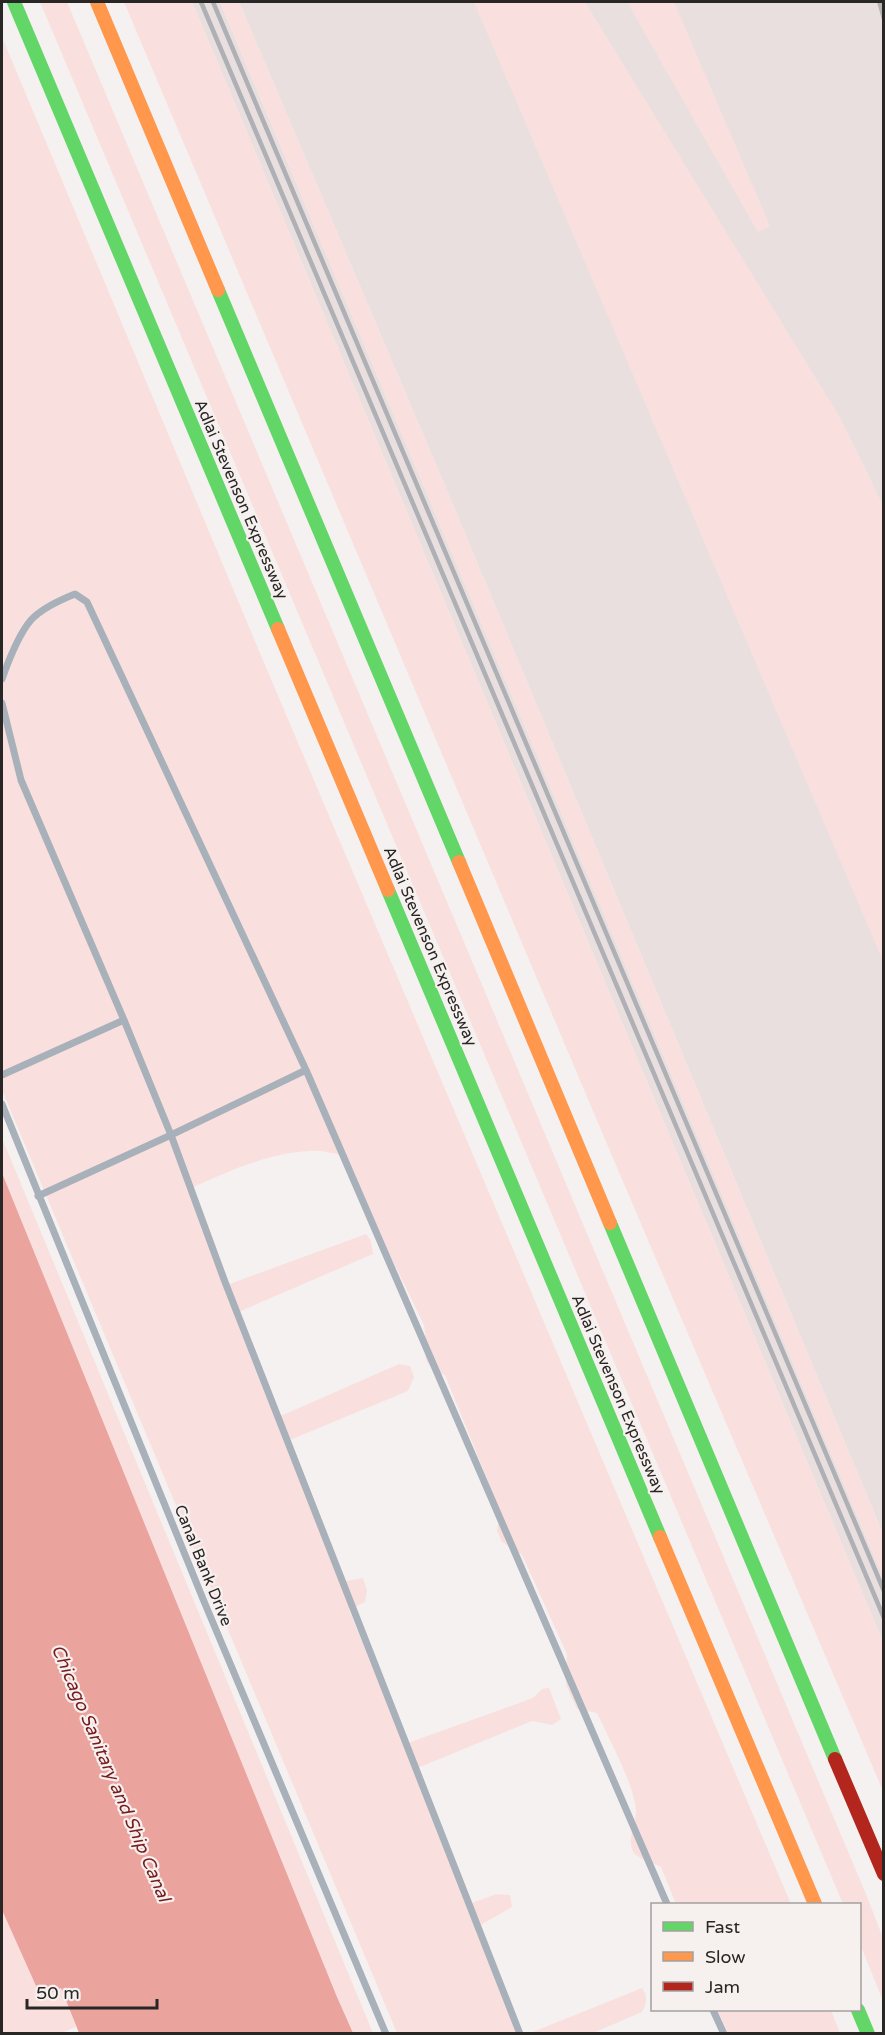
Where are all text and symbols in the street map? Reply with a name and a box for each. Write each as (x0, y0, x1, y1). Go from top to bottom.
street label: Adlai Stevenson Expressway (190, 396, 292, 603)
street label: Adlai Stevenson Expressway (379, 843, 481, 1050)
street label: Adlai Stevenson Expressway (567, 1291, 669, 1498)
street label: Canal Bank Drive (170, 1502, 237, 1629)
water label: Chicago Sanitary and Ship Canal (47, 1641, 176, 1907)
legend (651, 1903, 861, 2011)
text: Fast (705, 1916, 740, 1938)
text: Slow (705, 1946, 746, 1968)
scale bar (27, 1972, 158, 2010)
text: Jam (705, 1976, 740, 1998)
text: 50 m (36, 1982, 80, 2004)

